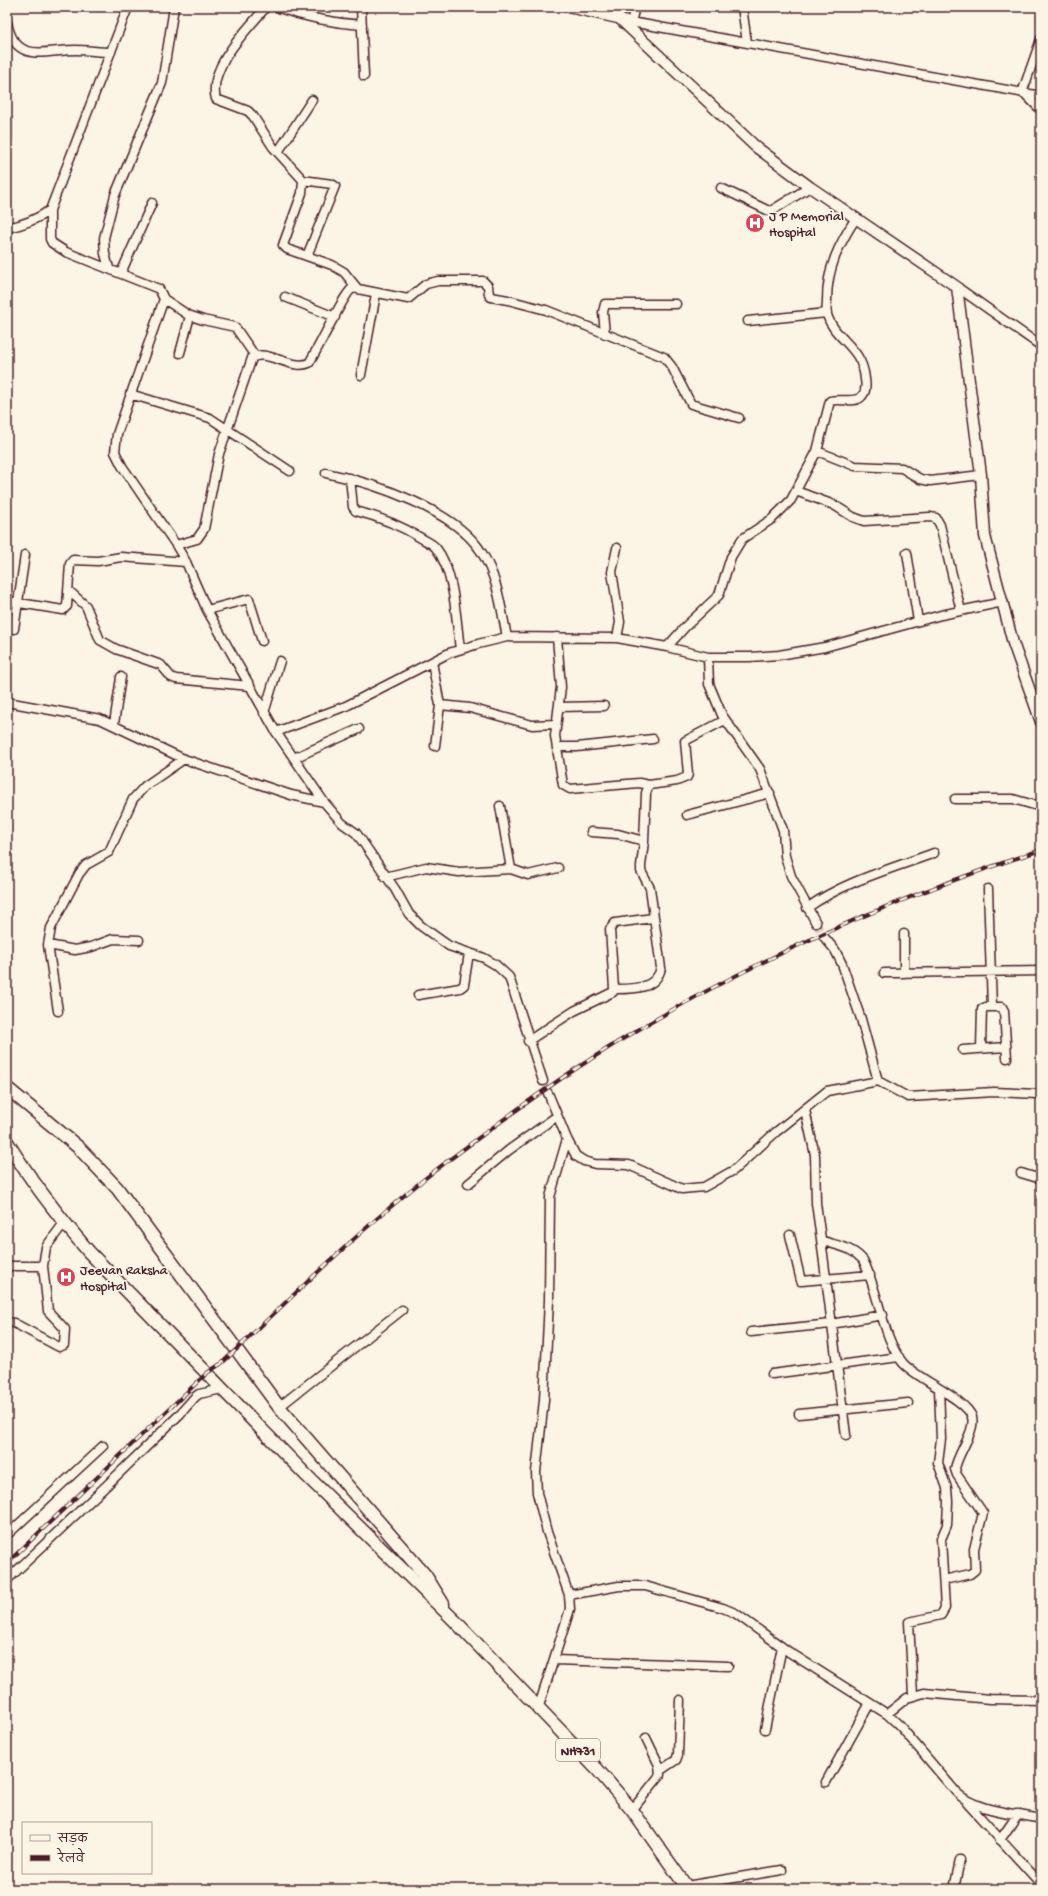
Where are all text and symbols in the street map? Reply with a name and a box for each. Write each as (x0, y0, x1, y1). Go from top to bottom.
place label: J P Memorial Hospital (769, 209, 844, 242)
hospital icon: J P Memorial Hospital (744, 212, 766, 234)
place label: Jeevan Raksha Hospital (80, 1263, 169, 1296)
hospital icon: Jeevan Raksha Hospital (55, 1266, 77, 1288)
road number: NH731 (556, 1739, 600, 1761)
legend (22, 1822, 152, 1874)
text: सड़क (57, 1833, 89, 1847)
text: रेलवे (56, 1847, 85, 1867)

